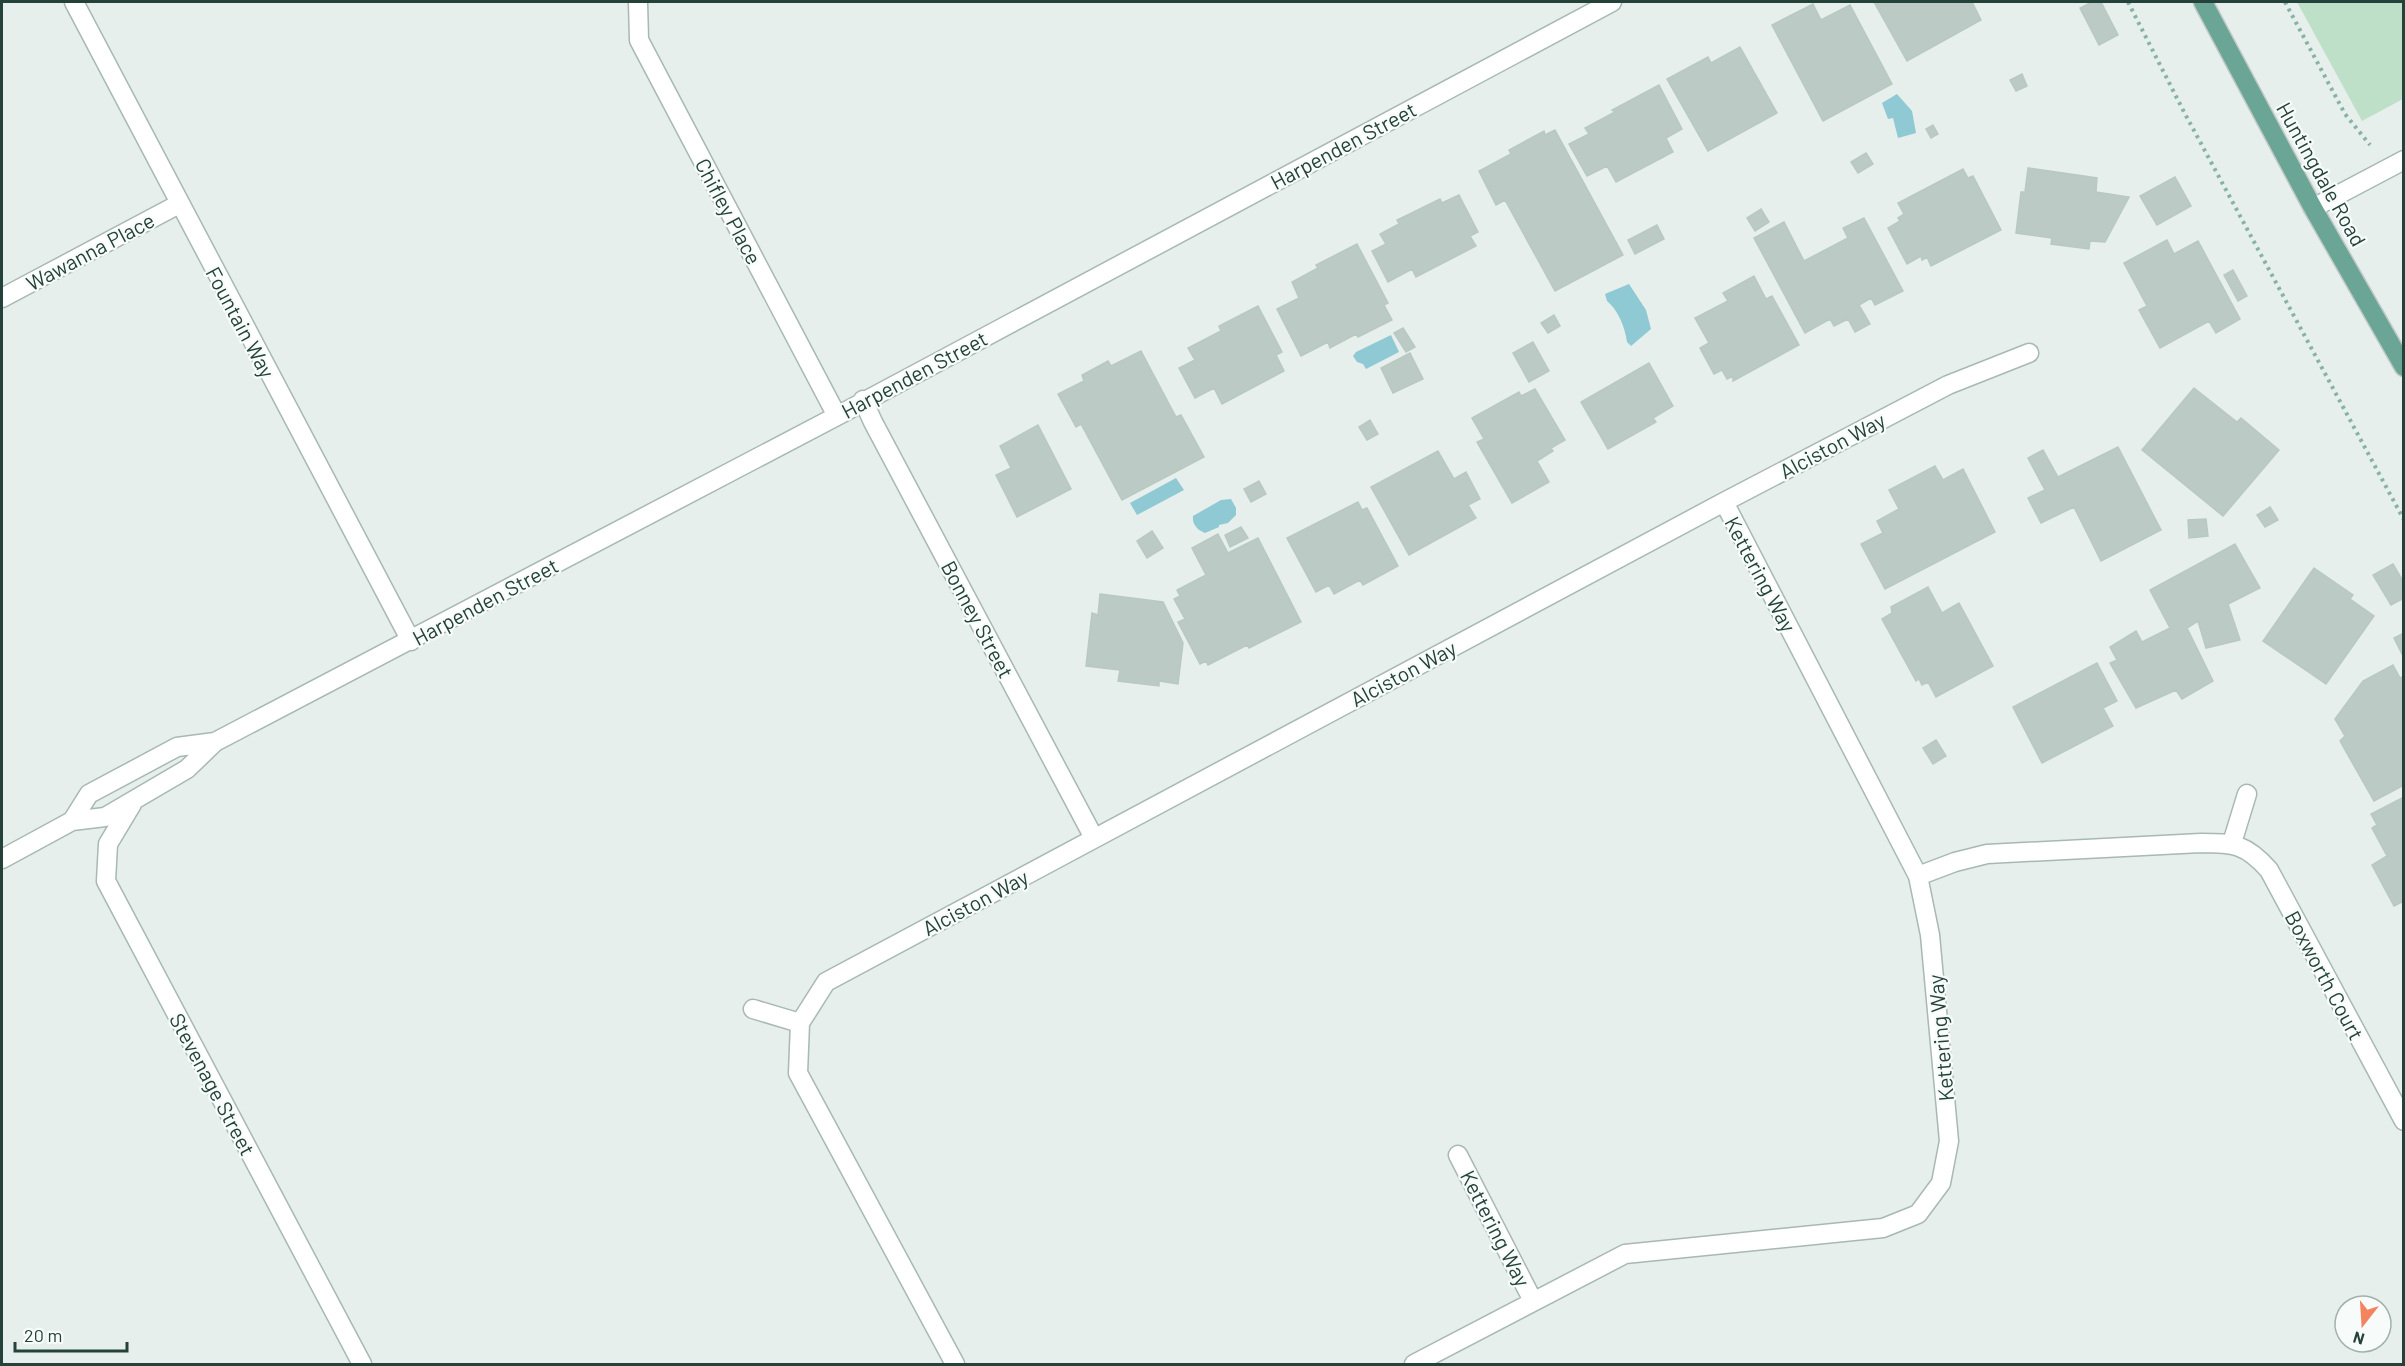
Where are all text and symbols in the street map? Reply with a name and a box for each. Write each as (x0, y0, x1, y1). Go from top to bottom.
street label: Harpenden Street (1266, 96, 1420, 194)
street label: Huntingdale Road (2272, 98, 2372, 250)
street label: Chifley Place (691, 154, 767, 268)
street label: Wawanna Place (22, 207, 158, 295)
street label: Fountain Way (201, 262, 281, 382)
street label: Harpenden Street (837, 325, 991, 423)
street label: Alciston Way (1775, 407, 1889, 483)
street label: Kettering Way (1720, 512, 1802, 636)
street label: Harpenden Street (408, 552, 562, 650)
street label: Bonney Street (937, 556, 1019, 682)
street label: Alciston Way (1346, 635, 1460, 711)
street label: Alciston Way (918, 864, 1032, 940)
street label: Boxworth Court (2280, 906, 2370, 1044)
street label: Kettering Way (1922, 973, 1958, 1102)
street label: Stevenage Street (165, 1009, 261, 1159)
street label: Kettering Way (1456, 1166, 1536, 1291)
north arrow (2333, 1294, 2393, 1354)
scale bar (15, 1315, 128, 1353)
text: 20 m (24, 1324, 62, 1346)
text: N (2351, 1328, 2366, 1349)

